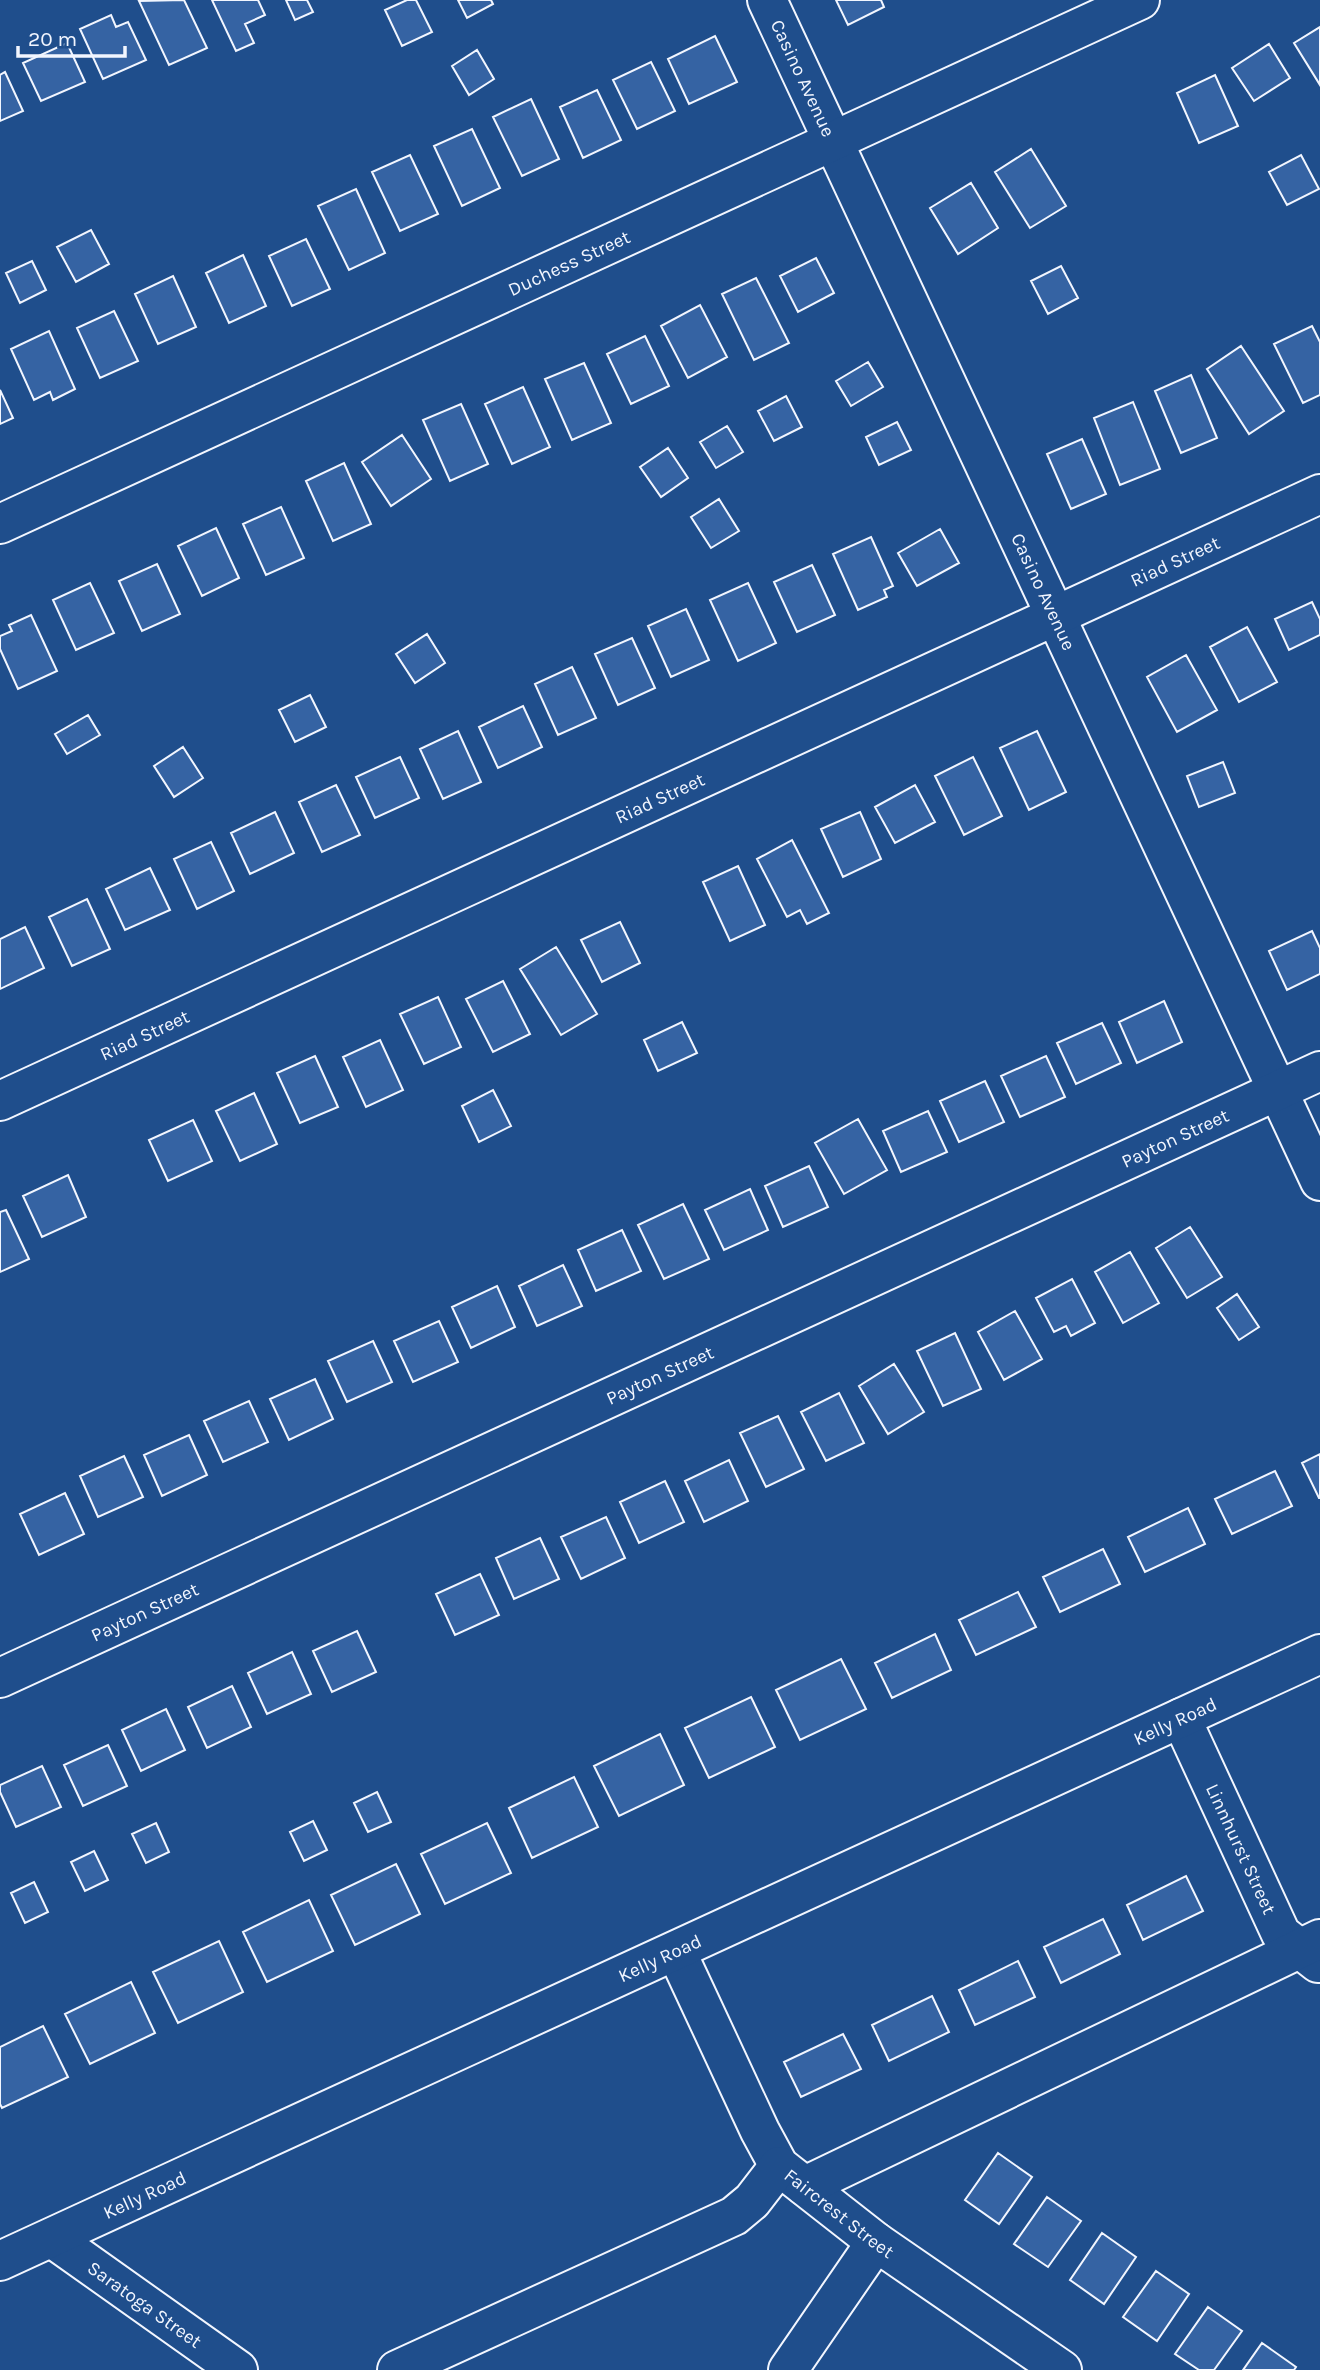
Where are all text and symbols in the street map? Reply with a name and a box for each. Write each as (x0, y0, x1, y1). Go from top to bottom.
scale bar (18, 14, 124, 58)
street label: Casino Avenue (766, 16, 839, 140)
text: 20 m (28, 27, 77, 51)
street label: Duchess Street (505, 226, 634, 301)
street label: Casino Avenue (1006, 530, 1080, 654)
street label: Riad Street (1127, 532, 1223, 592)
street label: Riad Street (612, 769, 708, 829)
street label: Riad Street (97, 1005, 193, 1065)
street label: Payton Street (1118, 1105, 1232, 1173)
street label: Payton Street (603, 1341, 717, 1410)
street label: Payton Street (88, 1578, 202, 1647)
street label: Kelly Road (1130, 1693, 1220, 1750)
street label: Linnhurst Street (1201, 1780, 1280, 1918)
street label: Kelly Road (615, 1930, 705, 1987)
street label: Faircrest Street (780, 2164, 898, 2263)
street label: Kelly Road (100, 2167, 190, 2224)
street label: Saratoga Street (83, 2257, 206, 2353)

